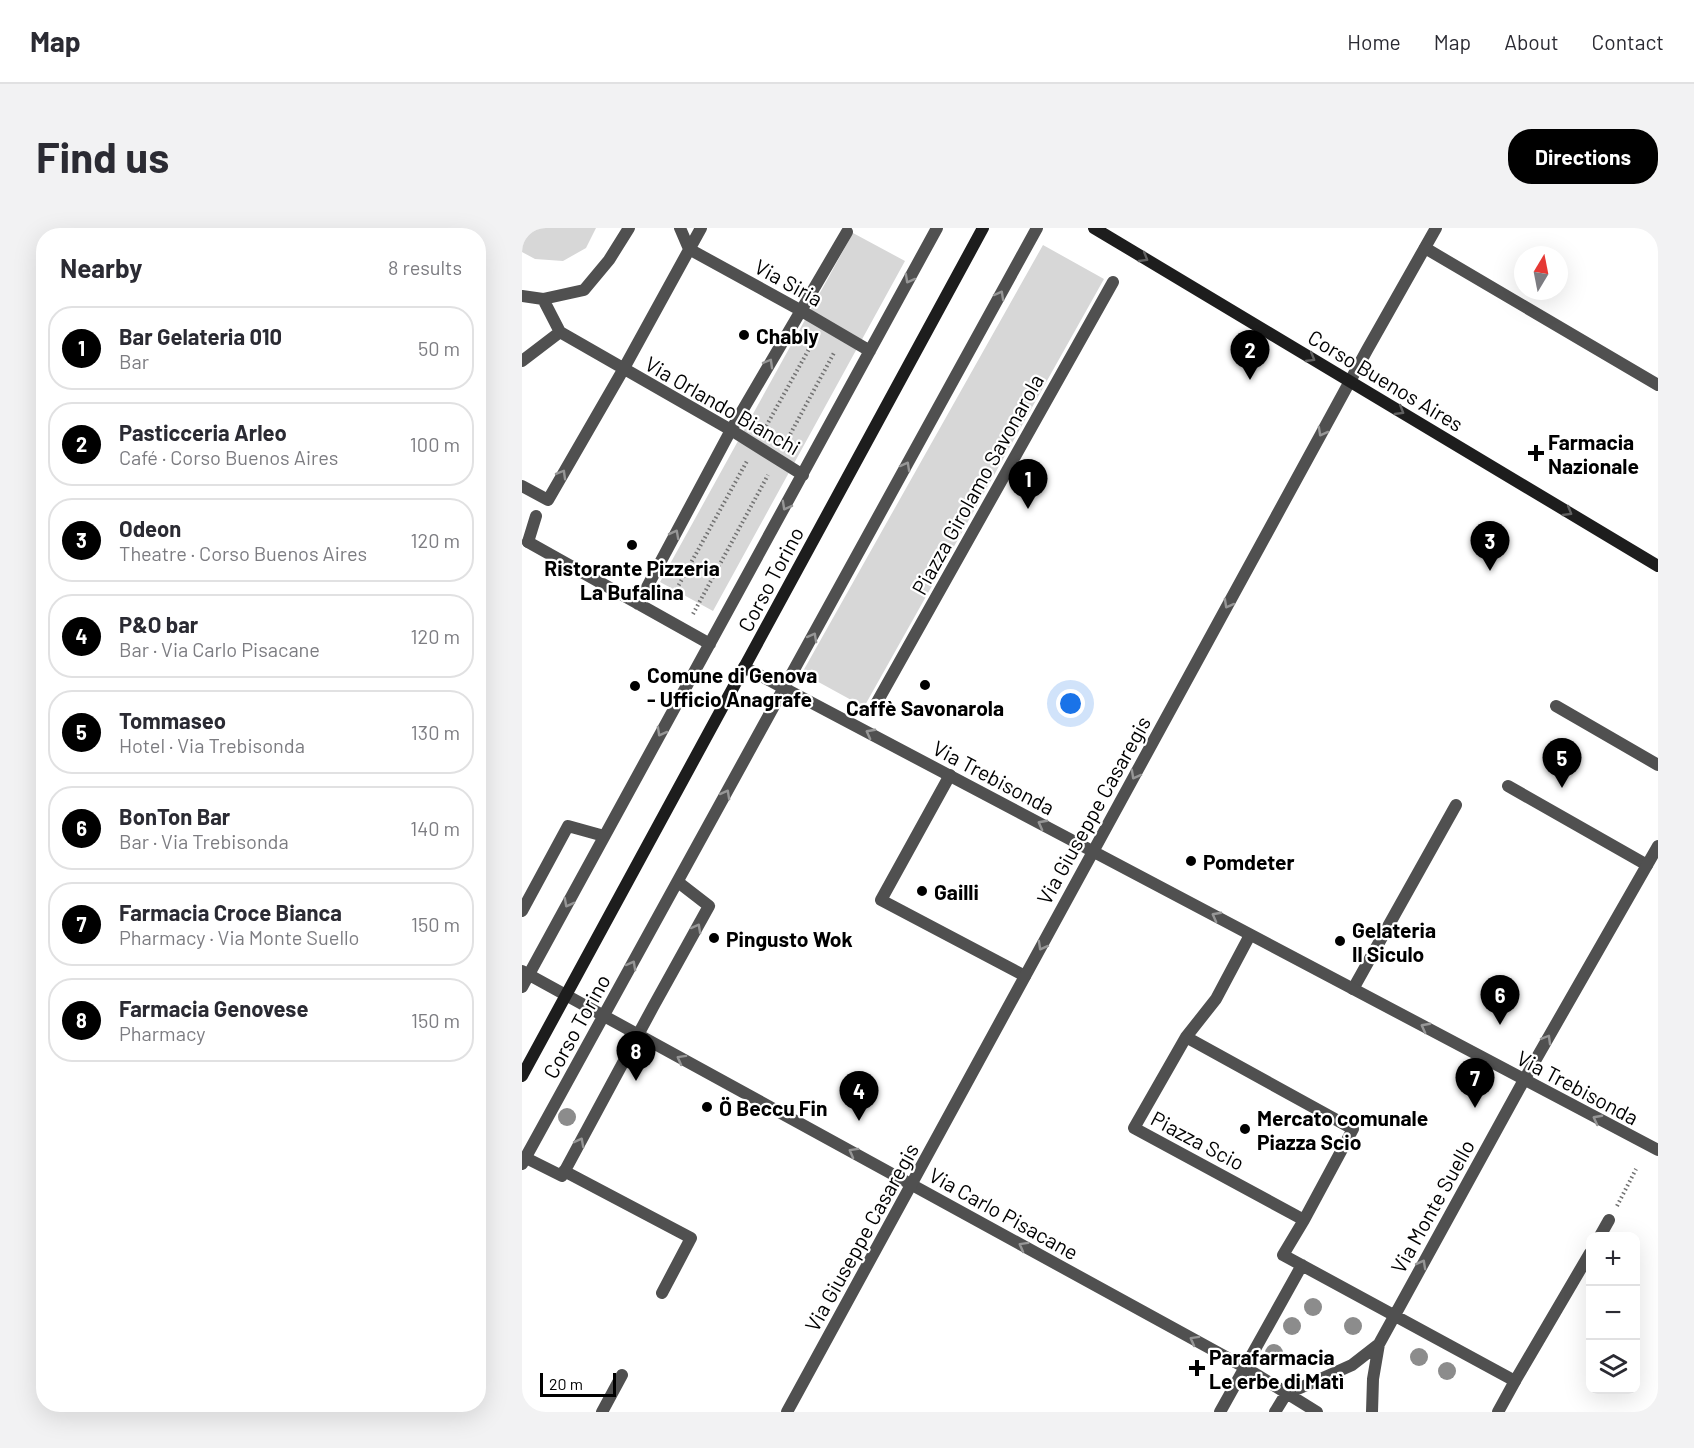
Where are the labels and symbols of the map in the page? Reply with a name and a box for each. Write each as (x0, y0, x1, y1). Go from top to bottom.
north arrow (1514, 246, 1568, 300)
one-way arrow (1138, 251, 1148, 262)
street label: Via Siria (751, 253, 827, 311)
one-way arrow (905, 273, 916, 284)
one-way arrow (993, 291, 1004, 301)
place label: Chably (756, 323, 819, 348)
street label: Corso Buenos Aires (1304, 324, 1468, 436)
marker: Chably (737, 328, 751, 342)
pin: 2 (1230, 330, 1270, 380)
street label: Via Orlando Bianchi (641, 350, 805, 460)
one-way arrow (1305, 350, 1315, 362)
one-way arrow (762, 359, 774, 369)
street label: Piazza Girolamo Savonarola (906, 369, 1048, 599)
one-way arrow (1394, 404, 1404, 416)
one-way arrow (1318, 426, 1329, 437)
place label: Farmacia Nazionale (1548, 429, 1639, 478)
marker: Farmacia Nazionale (1529, 446, 1543, 460)
pin: 1 (1008, 460, 1048, 509)
one-way arrow (899, 462, 910, 473)
one-way arrow (555, 470, 567, 480)
one-way arrow (782, 500, 793, 510)
one-way arrow (1562, 504, 1572, 516)
street label: Corso Torino (732, 522, 808, 636)
pin: 3 (1470, 522, 1510, 571)
one-way arrow (668, 530, 679, 540)
marker: Ristorante Pizzeria La Bufalina (625, 538, 639, 552)
place label: Ristorante Pizzeria La Bufalina (544, 555, 720, 604)
one-way arrow (1224, 597, 1235, 608)
one-way arrow (806, 633, 817, 644)
place label: Comune di Genova - Ufficio Anagrafe (647, 662, 817, 711)
marker: Caffè Savonarola (918, 678, 932, 692)
marker: Comune di Genova - Ufficio Anagrafe (628, 679, 642, 693)
your location (1056, 689, 1085, 718)
place label: Caffè Savonarola (846, 695, 1004, 720)
street label: Via Giuseppe Casaregis (1031, 711, 1155, 909)
one-way arrow (657, 726, 668, 736)
one-way arrow (865, 729, 876, 740)
street label: Via Trebisonda (929, 735, 1059, 819)
pin: 5 (1542, 738, 1582, 788)
one-way arrow (1131, 769, 1142, 779)
one-way arrow (719, 790, 730, 800)
one-way arrow (1038, 820, 1048, 831)
place label: Pomdeter (1203, 849, 1295, 874)
marker: Pomdeter (1184, 854, 1198, 868)
place label: Gailli (934, 879, 979, 904)
marker: Gailli (915, 884, 929, 898)
one-way arrow (564, 897, 575, 907)
one-way arrow (1211, 912, 1222, 923)
place label: Gelateria Il Siculo (1352, 917, 1436, 966)
one-way arrow (689, 924, 701, 935)
place label: Pingusto Wok (726, 926, 853, 951)
marker: Pingusto Wok (707, 931, 721, 945)
marker: Gelateria Il Siculo (1333, 934, 1347, 948)
one-way arrow (1037, 940, 1049, 950)
one-way arrow (625, 961, 636, 971)
street label: Corso Torino (537, 970, 615, 1082)
pin: 6 (1480, 976, 1520, 1025)
one-way arrow (1420, 1023, 1431, 1035)
pin: 8 (616, 1032, 656, 1081)
one-way arrow (1540, 1035, 1552, 1045)
street label: Via Trebisonda (1513, 1045, 1643, 1129)
one-way arrow (677, 1055, 688, 1066)
pin: 7 (1456, 1058, 1494, 1108)
pin: 4 (840, 1072, 878, 1121)
place label: Ö Beccu Fin (719, 1095, 827, 1120)
marker: Ö Beccu Fin (700, 1100, 714, 1114)
street label: Piazza Scio (1147, 1105, 1249, 1175)
place label: Mercato comunale Piazza Scio (1257, 1105, 1428, 1154)
one-way arrow (1593, 1115, 1603, 1126)
marker: Mercato comunale Piazza Scio (1238, 1122, 1252, 1136)
street label: Via Monte Suello (1385, 1135, 1479, 1277)
one-way arrow (573, 1137, 584, 1148)
street label: Via Giuseppe Casaregis (799, 1138, 923, 1336)
one-way arrow (848, 1148, 859, 1159)
street label: Via Carlo Pisacane (925, 1162, 1083, 1264)
one-way arrow (1019, 1242, 1030, 1253)
one-way arrow (1415, 1260, 1426, 1271)
one-way arrow (1190, 1336, 1201, 1347)
place label: Parafarmacia Le erbe di Matì (1209, 1344, 1344, 1393)
marker: Parafarmacia Le erbe di Matì (1190, 1361, 1204, 1375)
scale bar (540, 1370, 616, 1398)

